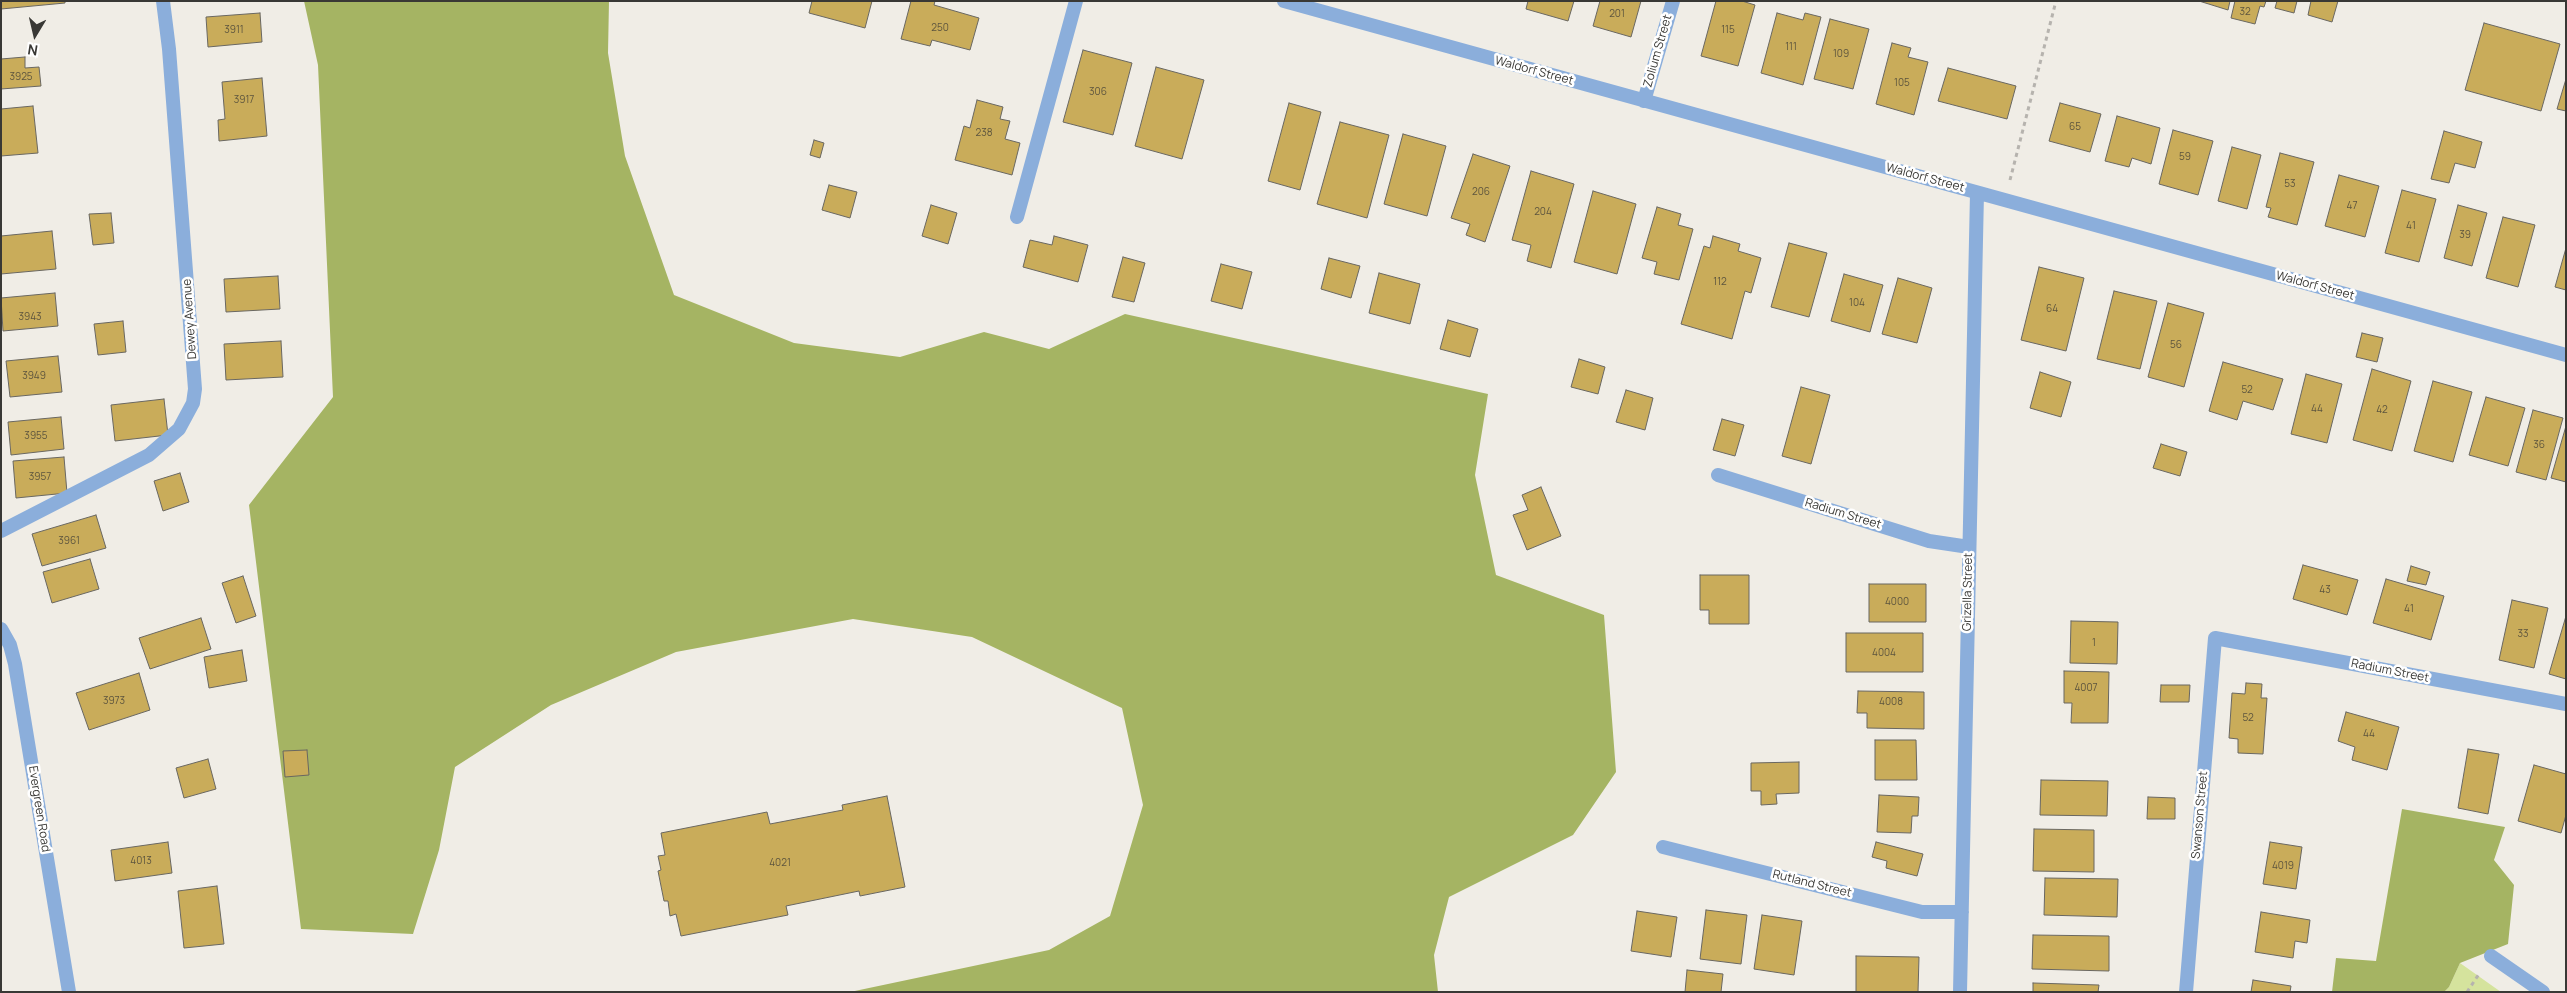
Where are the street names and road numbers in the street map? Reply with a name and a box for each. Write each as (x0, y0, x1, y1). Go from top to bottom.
street label: Zolium Street (1641, 13, 1675, 89)
street label: Waldorf Street (1493, 54, 1575, 88)
street label: Waldorf Street (1884, 161, 1966, 195)
street label: Waldorf Street (2274, 269, 2356, 303)
street label: Dewey Avenue (180, 278, 200, 360)
street label: Radium Street (1803, 496, 1883, 532)
street label: Grizella Street (1960, 553, 1976, 631)
street label: Radium Street (2350, 656, 2430, 686)
street label: Evergreen Road (25, 765, 53, 853)
street label: Swanson Street (2189, 770, 2211, 860)
street label: Rutland Street (1771, 867, 1853, 901)

